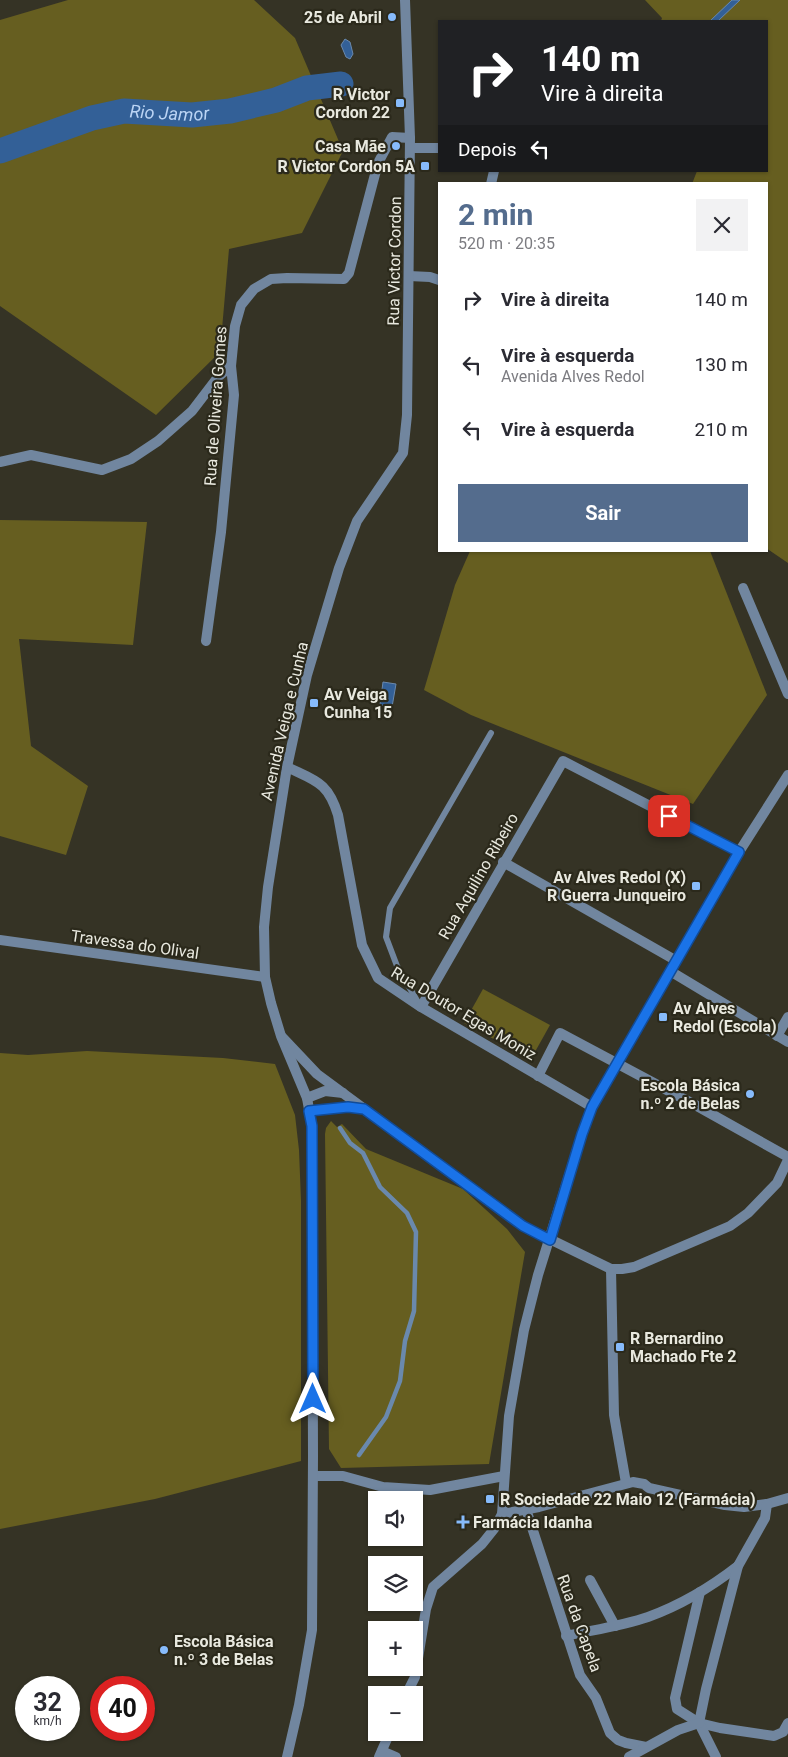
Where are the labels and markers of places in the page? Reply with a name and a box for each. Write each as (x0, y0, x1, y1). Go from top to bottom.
place label: 25 de Abril (304, 8, 382, 27)
marker: 25 de Abril (386, 11, 398, 23)
place label: R Victor Cordon 22 (315, 85, 390, 122)
marker: R Victor Cordon 22 (394, 97, 406, 109)
place label: Casa Mãe (315, 137, 386, 156)
marker: Casa Mãe (390, 140, 402, 152)
place label: R Victor Cordon 5A (278, 157, 415, 176)
marker: R Victor Cordon 5A (419, 160, 431, 172)
place label: Av Veiga Cunha 15 (324, 685, 392, 722)
marker: Av Veiga Cunha 15 (308, 697, 320, 709)
pin (648, 795, 690, 837)
place label: Av Alves Redol (X) R Guerra Junqueiro (547, 868, 686, 905)
marker: Av Alves Redol (X) R Guerra Junqueiro (690, 880, 702, 892)
place label: Av Alves Redol (Escola) (673, 999, 777, 1036)
marker: Av Alves Redol (Escola) (657, 1011, 669, 1023)
place label: Escola Básica n.º 2 de Belas (640, 1076, 740, 1113)
marker: Escola Básica n.º 2 de Belas (744, 1088, 756, 1100)
place label: R Bernardino Machado Fte 2 (630, 1329, 736, 1366)
marker: R Bernardino Machado Fte 2 (614, 1341, 626, 1353)
place label: R Sociedade 22 Maio 12 (Farmácia) (500, 1490, 756, 1509)
marker: R Sociedade 22 Maio 12 (Farmácia) (484, 1493, 496, 1505)
place label: Farmácia Idanha (473, 1513, 593, 1532)
marker: Farmácia Idanha (457, 1516, 469, 1528)
place label: Escola Básica n.º 3 de Belas (174, 1632, 274, 1669)
marker: Escola Básica n.º 3 de Belas (158, 1644, 170, 1656)

